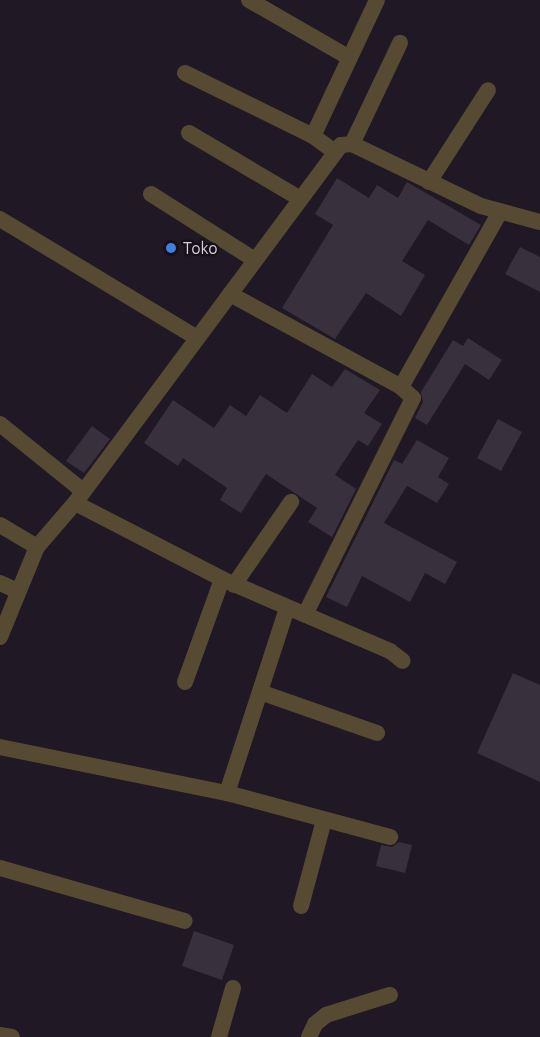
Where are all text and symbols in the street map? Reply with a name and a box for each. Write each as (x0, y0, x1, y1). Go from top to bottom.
place label: Toko (183, 238, 218, 258)
marker: Toko (164, 241, 178, 255)

